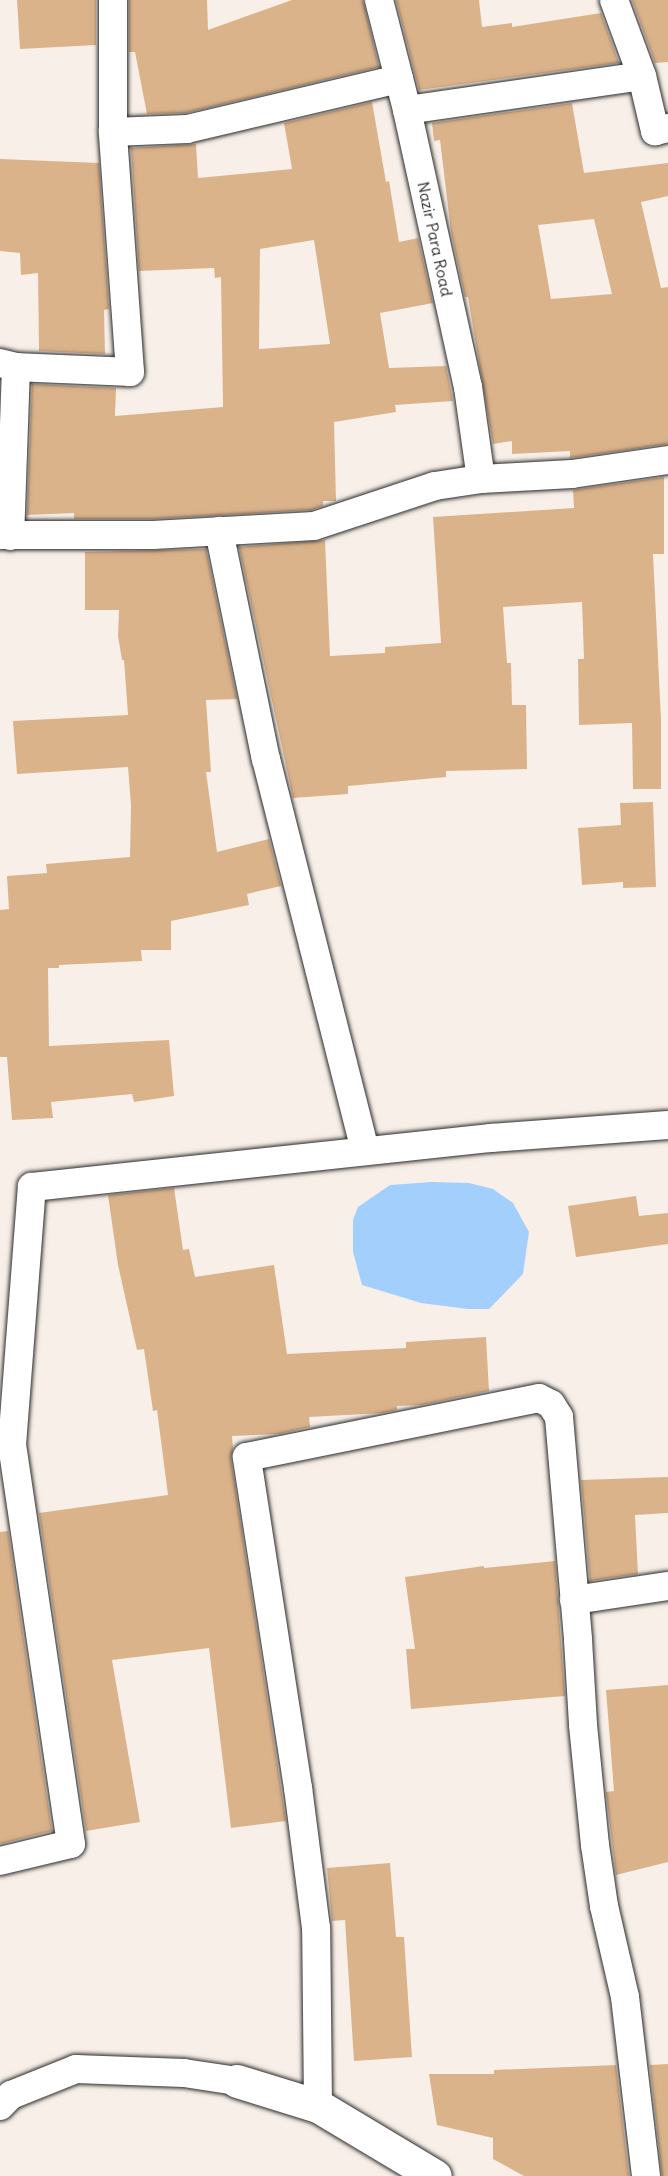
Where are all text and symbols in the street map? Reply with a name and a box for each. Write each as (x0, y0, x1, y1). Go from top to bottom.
street label: Nazir Para Road (413, 180, 457, 298)

